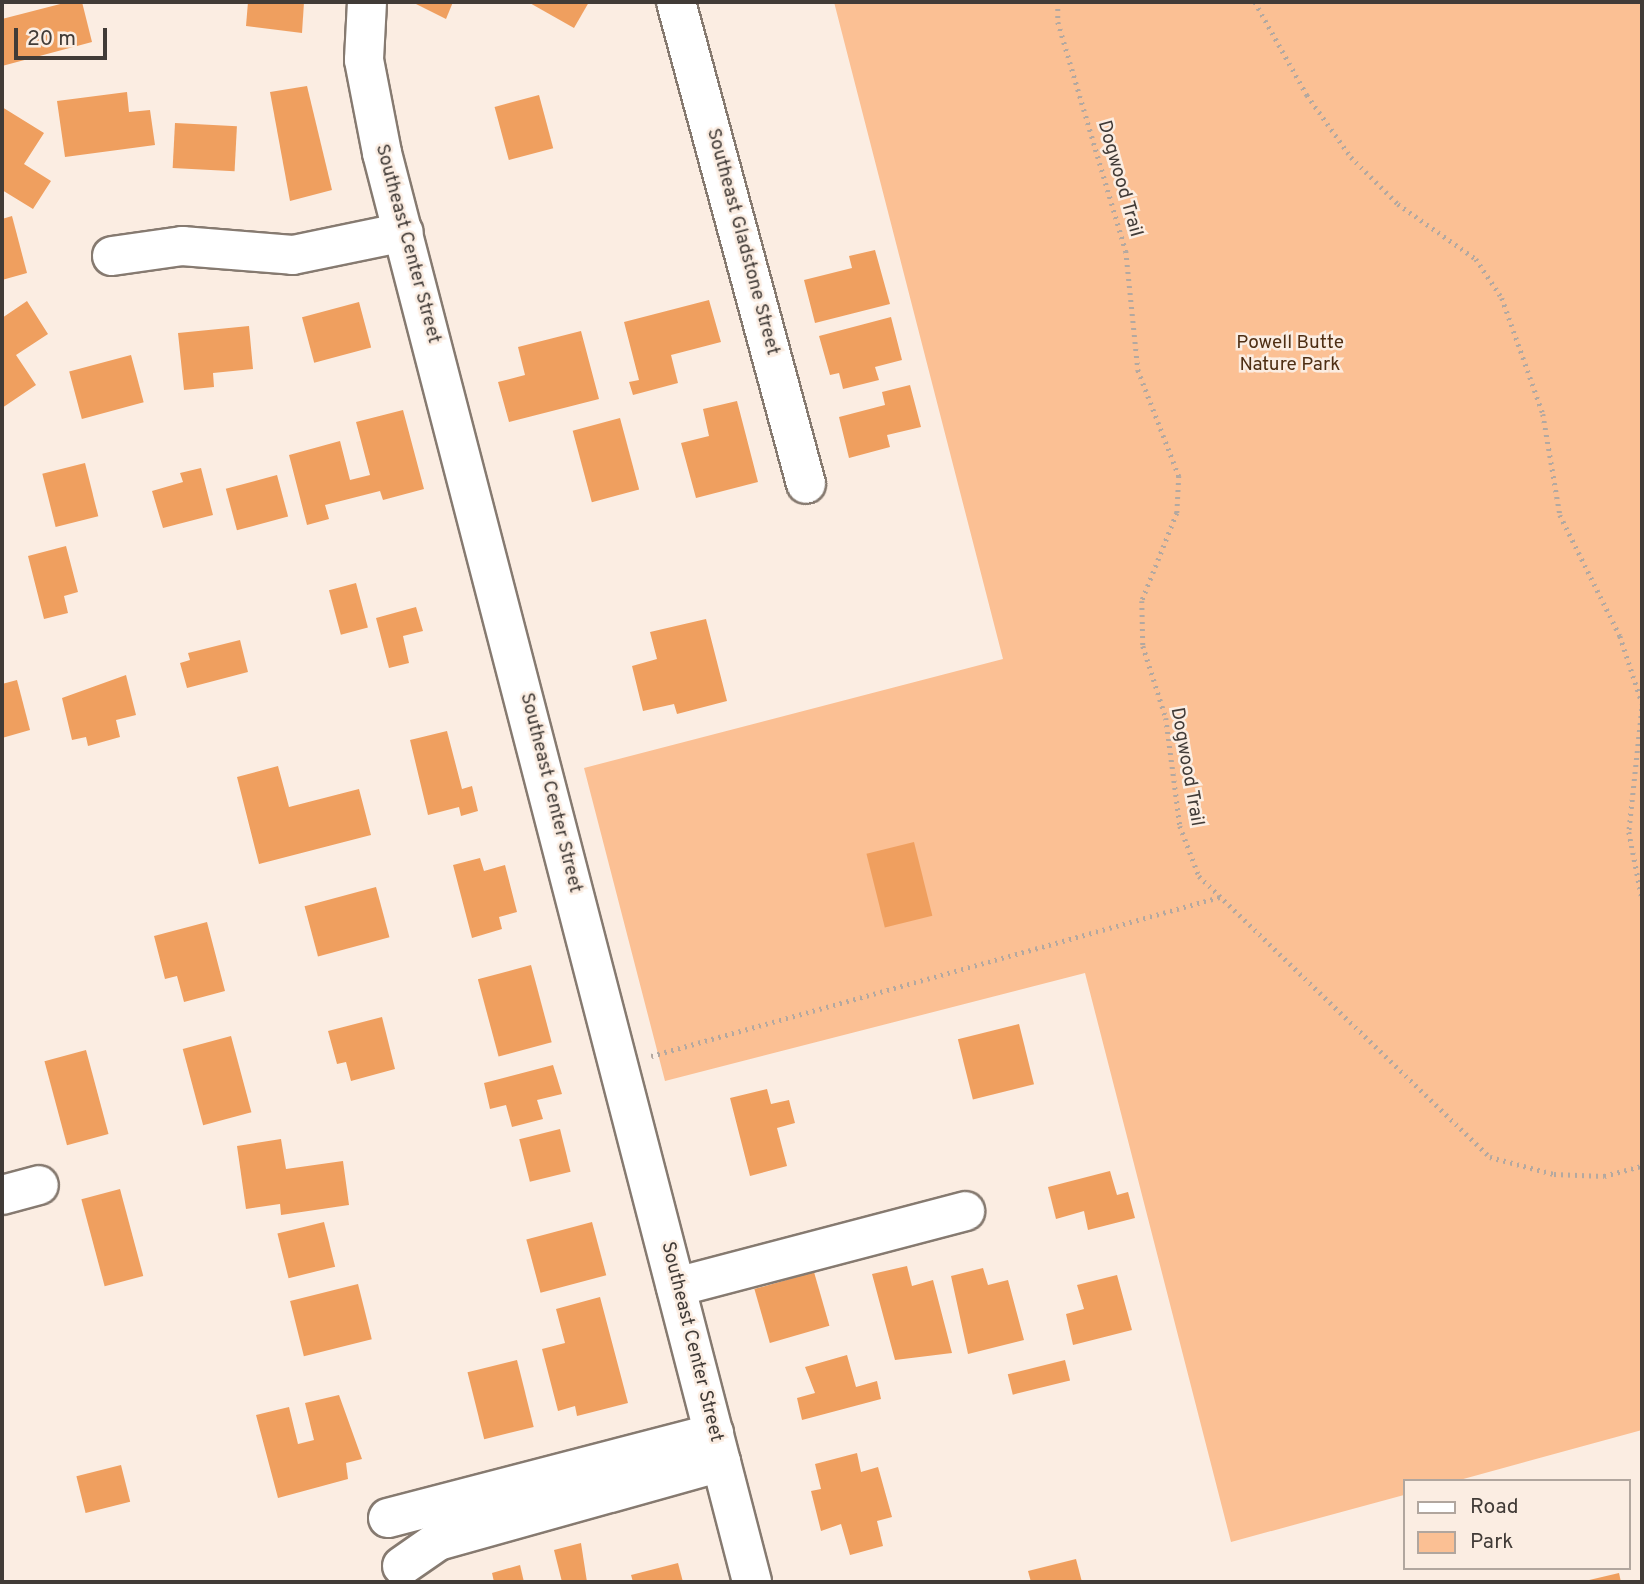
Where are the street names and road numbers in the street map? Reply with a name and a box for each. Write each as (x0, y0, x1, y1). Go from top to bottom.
street label: Dogwood Trail (1091, 118, 1147, 240)
street label: Southeast Gladstone Street (701, 126, 783, 358)
street label: Southeast Center Street (369, 142, 445, 346)
street label: Southeast Center Street (514, 691, 586, 895)
street label: Dogwood Trail (1164, 705, 1208, 829)
street label: Southeast Center Street (655, 1240, 727, 1444)

